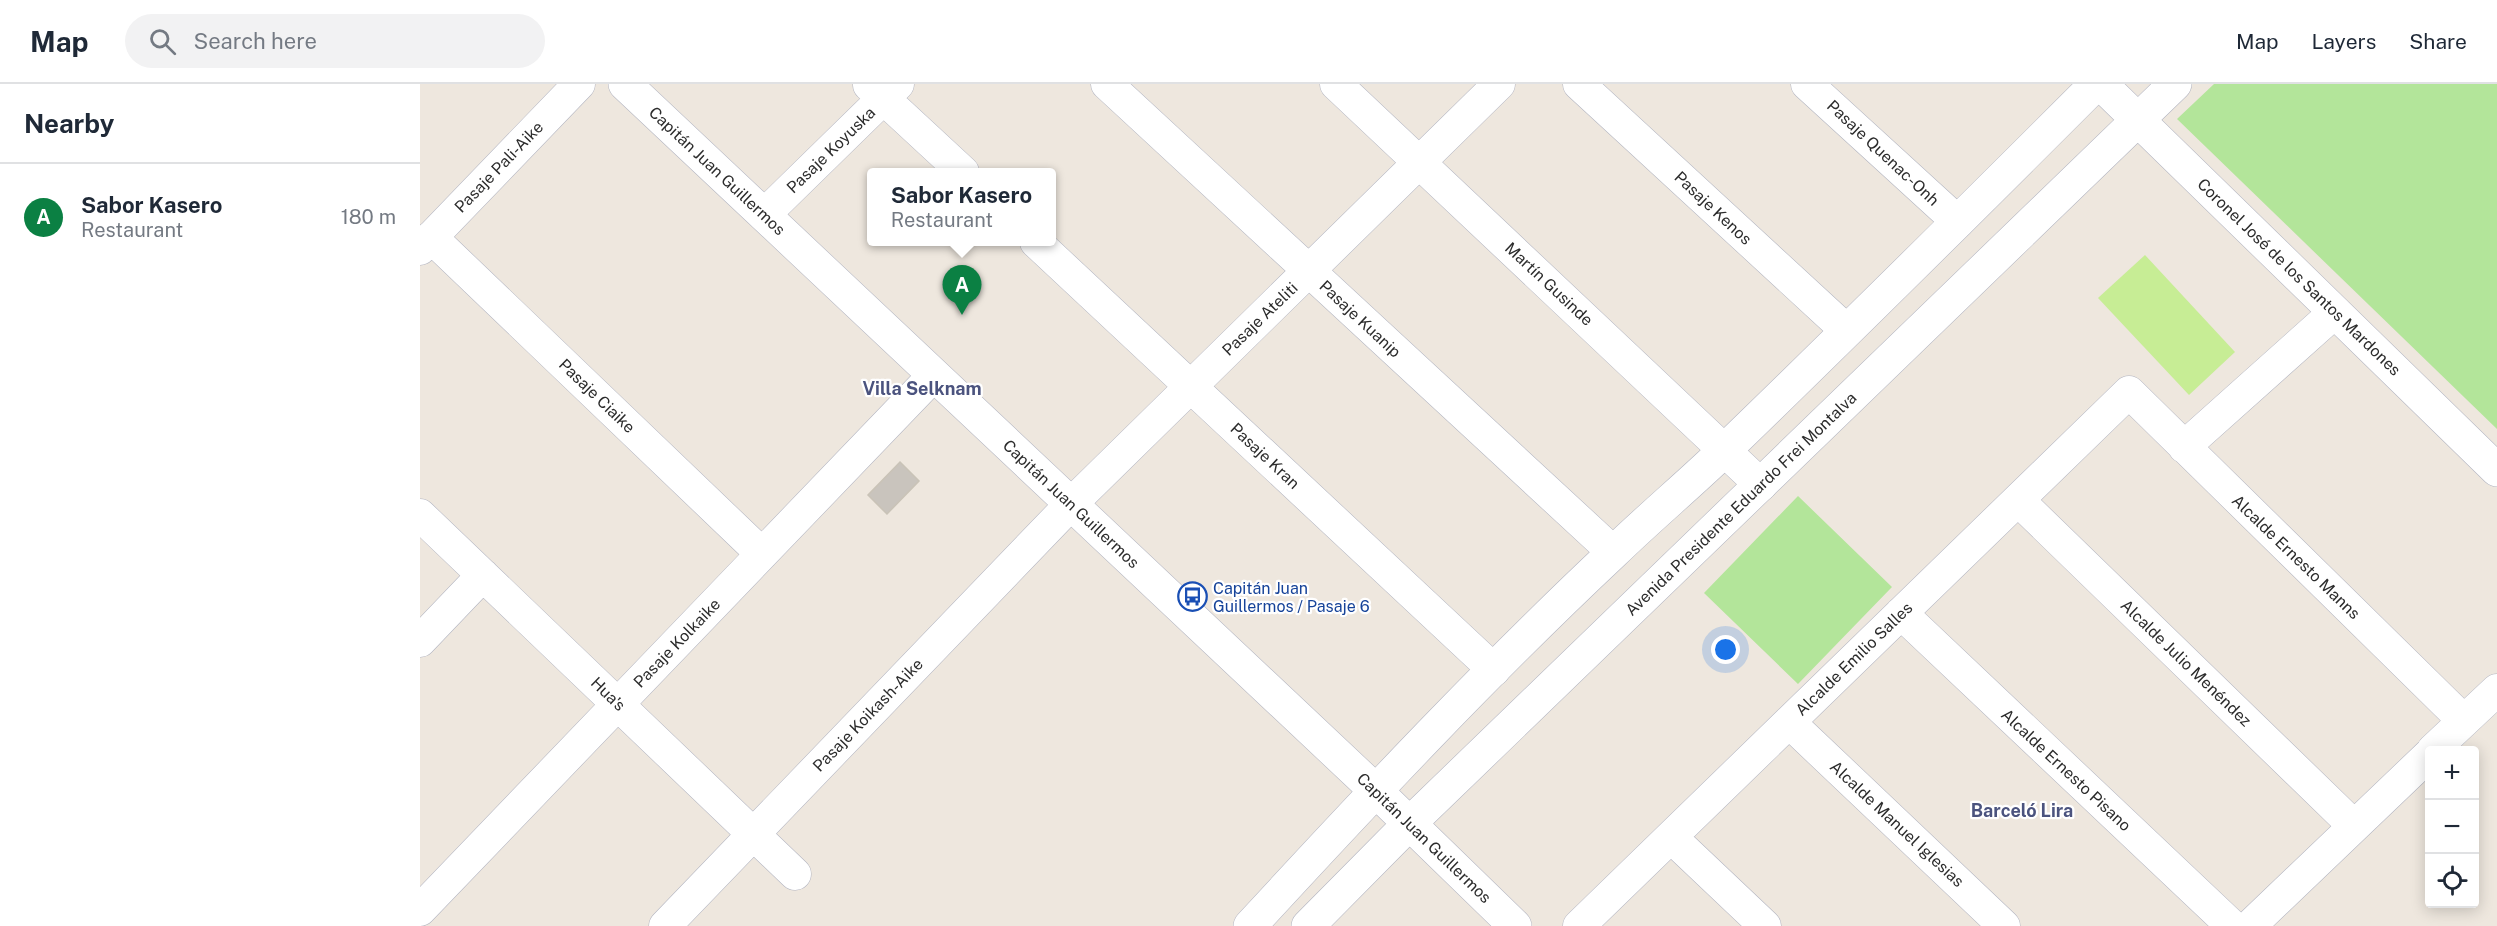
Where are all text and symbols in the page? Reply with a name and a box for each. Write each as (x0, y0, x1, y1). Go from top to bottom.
search box (125, 14, 545, 68)
text: Map (30, 25, 89, 58)
icon: search (146, 25, 179, 58)
text: Search here (194, 28, 317, 54)
text: Map (2236, 29, 2279, 54)
text: Layers (2312, 29, 2376, 54)
text: Share (2409, 29, 2467, 54)
street label: Pasaje Quenac-Onh (1823, 96, 1943, 210)
street label: Capitán Juan Guillermos (645, 103, 789, 239)
street label: Pasaje Koyuska (783, 103, 879, 197)
text: Nearby (24, 108, 114, 139)
street label: Pasaje Pali-Aike (451, 118, 547, 216)
street label: Pasaje Kenos (1670, 167, 1756, 249)
popup (867, 168, 1056, 246)
street label: Coronel José de los Santos Mardones (2193, 175, 2405, 379)
text: Sabor Kasero (891, 182, 1032, 208)
text: Sabor Kasero (81, 192, 222, 218)
text: A (36, 205, 51, 229)
text: 180 m (341, 205, 396, 229)
text: Restaurant (891, 208, 993, 232)
text: Restaurant (81, 218, 183, 242)
street label: Martín Gusinde (1501, 238, 1597, 330)
pin: A (942, 266, 982, 315)
street label: Pasaje Kuanip (1315, 277, 1405, 361)
street label: Pasaje Ateliti (1218, 278, 1302, 360)
street label: Pasaje Ciaike (555, 355, 639, 437)
district label: Villa Selknam (862, 378, 982, 399)
street label: Avenida Presidente Eduardo Frei Montalva (1622, 388, 1860, 620)
street label: Pasaje Kran (1226, 419, 1304, 493)
street label: Capitán Juan Guillermos (999, 436, 1143, 572)
street label: Alcalde Ernesto Manns (2228, 491, 2364, 623)
place label: Capitán Juan Guillermos / Pasaje 6 (1213, 579, 1370, 616)
bus stop icon: Capitán Juan Guillermos / Pasaje 6 (1176, 581, 1208, 613)
street label: Pasaje Kolkaike (630, 595, 724, 691)
street label: Alcalde Julio Menéndez (2117, 596, 2255, 730)
street label: Alcalde Emilio Salles (1792, 598, 1916, 720)
your location (1711, 635, 1740, 664)
street label: Pasaje Koikash-Aike (809, 654, 927, 776)
street label: Hua's (587, 673, 629, 715)
street label: Alcalde Ernesto Pisano (1997, 705, 2135, 835)
map controls (2425, 746, 2479, 908)
button: + (2425, 746, 2479, 800)
street label: Alcalde Manuel Iglesias (1826, 757, 1968, 891)
street label: Capitán Juan Guillermos (1353, 769, 1495, 907)
district label: Barceló Lira (1971, 800, 2073, 821)
button: − (2425, 800, 2479, 854)
button: locate (2425, 854, 2479, 908)

